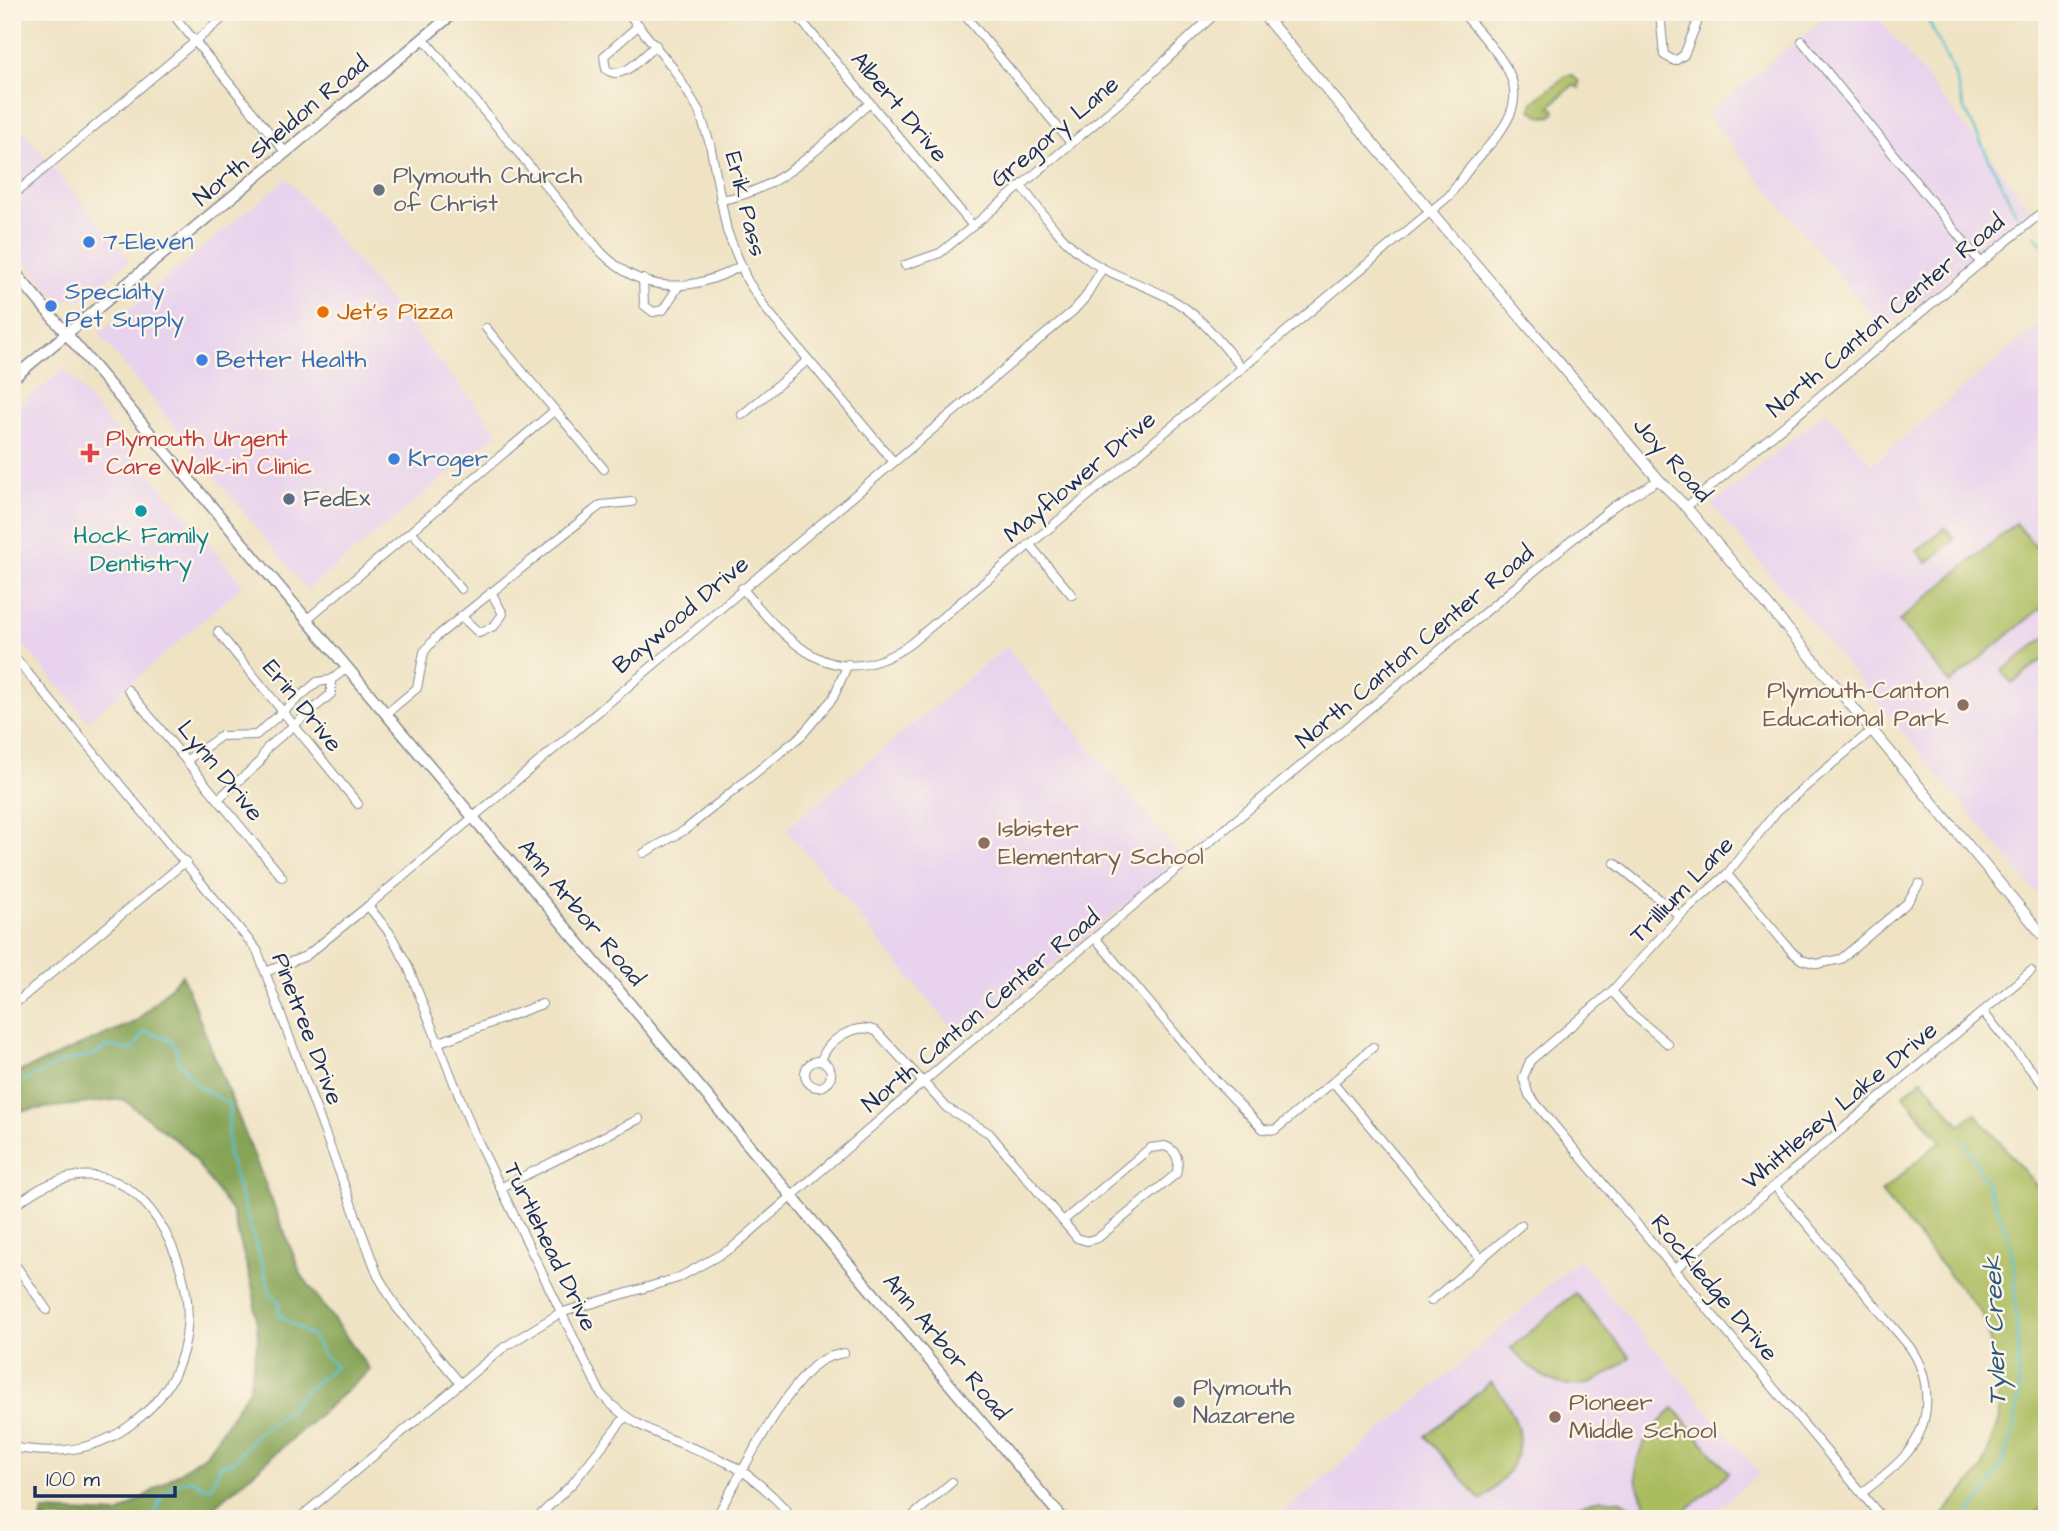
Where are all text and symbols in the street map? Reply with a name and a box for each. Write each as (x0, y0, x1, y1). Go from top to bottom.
street label: Albert Drive (842, 44, 956, 170)
street label: North Sheldon Road (186, 47, 376, 215)
street label: Gregory Lane (983, 68, 1127, 197)
street label: Erik Pass (716, 148, 774, 260)
place label: Plymouth Church of Christ (393, 159, 582, 221)
marker: Plymouth Church of Christ (371, 182, 387, 198)
street label: North Canton Center Road (1760, 206, 2012, 426)
place label: 7-Eleven (103, 225, 194, 259)
marker: 7-Eleven (81, 234, 97, 250)
place label: Specialty Pet Supply (65, 275, 184, 338)
place label: Jet's Pizza (337, 295, 453, 329)
marker: Specialty Pet Supply (43, 298, 59, 314)
marker: Jet's Pizza (315, 304, 331, 320)
place label: Better Health (216, 343, 366, 377)
marker: Better Health (194, 352, 210, 368)
street label: Mayflower Drive (996, 403, 1164, 552)
street label: Joy Road (1624, 410, 1719, 511)
place label: Plymouth Urgent Care Walk-in Clinic (106, 422, 312, 484)
place label: Kroger (408, 442, 488, 477)
marker: Plymouth Urgent Care Walk-in Clinic (80, 443, 100, 463)
marker: Kroger (386, 451, 402, 467)
place label: FedEx (303, 482, 371, 516)
marker: FedEx (281, 491, 297, 507)
marker: Hock Family Dentistry (133, 503, 149, 519)
place label: Hock Family Dentistry (73, 519, 209, 582)
street label: North Canton Center Road (1289, 537, 1541, 757)
street label: Baywood Drive (605, 548, 757, 683)
street label: Erin Drive (254, 652, 350, 760)
place label: Plymouth-Canton Educational Park (1763, 674, 1949, 736)
marker: Plymouth-Canton Educational Park (1955, 697, 1971, 713)
street label: Lynn Drive (168, 713, 271, 829)
place label: Isbister Elementary School (998, 812, 1204, 875)
street label: Trillium Lane (1622, 829, 1742, 951)
street label: Ann Arbor Road (509, 832, 653, 994)
marker: Isbister Elementary School (976, 835, 992, 851)
street label: North Canton Center Road (855, 901, 1107, 1121)
street label: Pinetree Drive (262, 948, 352, 1110)
street label: Whittlesey Lake Drive (1735, 1014, 1946, 1199)
street label: Turtlehead Drive (494, 1157, 606, 1337)
street label: Rockledge Drive (1642, 1207, 1786, 1369)
water label: Tyler Creek (1974, 1254, 2017, 1407)
street label: Ann Arbor Road (874, 1266, 1018, 1428)
place label: Plymouth Nazarene (1193, 1371, 1296, 1433)
place label: Pioneer Middle School (1569, 1386, 1717, 1448)
marker: Plymouth Nazarene (1171, 1394, 1187, 1410)
marker: Pioneer Middle School (1547, 1409, 1563, 1425)
scale bar (35, 1454, 175, 1498)
text: 100 m (46, 1465, 101, 1494)

